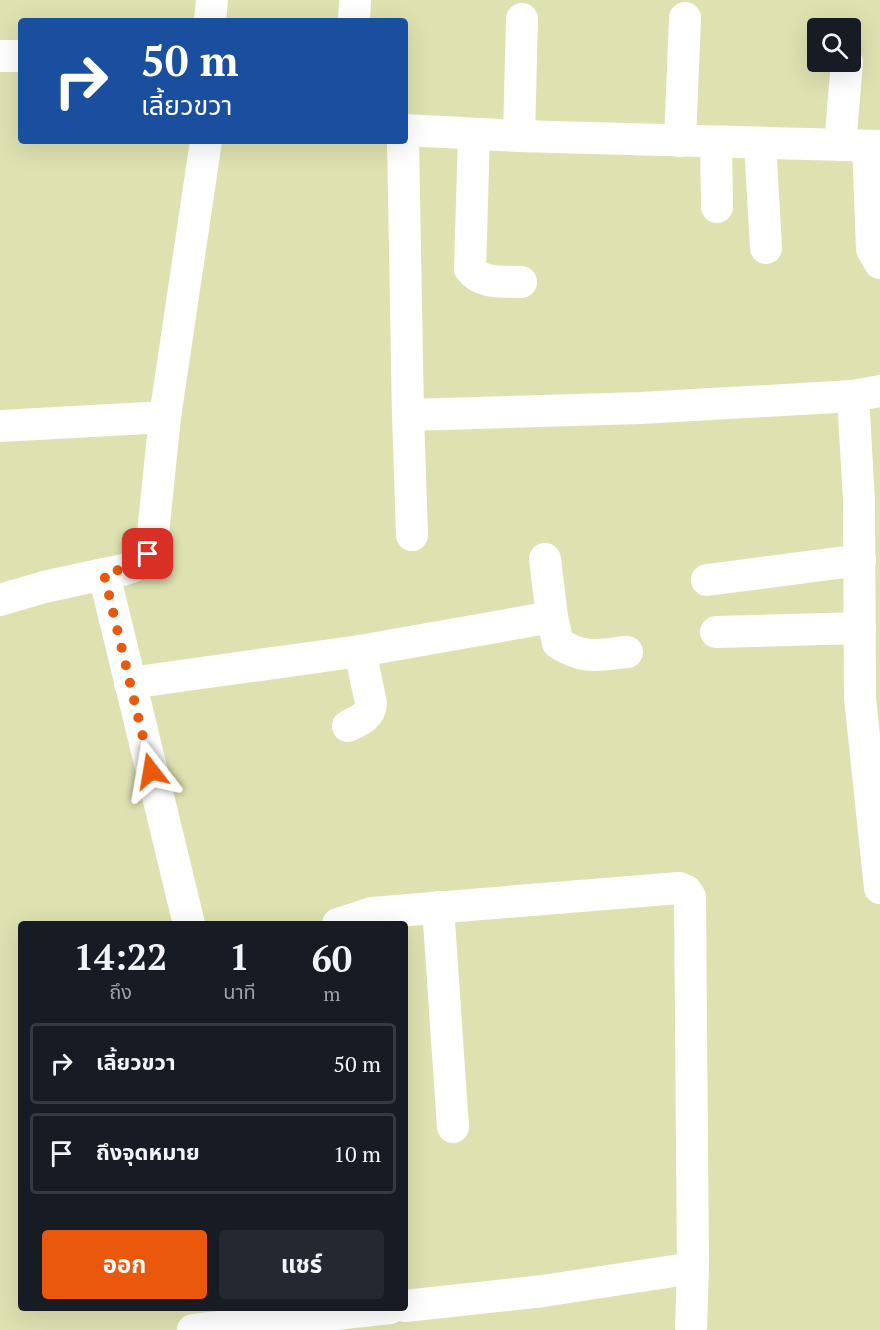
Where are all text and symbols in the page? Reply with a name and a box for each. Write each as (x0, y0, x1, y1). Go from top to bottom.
map controls (807, 18, 861, 72)
button: search (807, 18, 861, 72)
text: 50 m (141, 32, 239, 88)
icon: right (42, 42, 120, 120)
text: เลี้ยวขวา (141, 87, 232, 123)
pin (122, 528, 173, 579)
icon: arrive (131, 537, 164, 570)
position arrow (119, 739, 183, 803)
text: 14:22 (74, 933, 167, 980)
text: 1 (229, 933, 250, 980)
text: 60 (312, 935, 352, 982)
text: ถึง (109, 978, 132, 1005)
text: นาที (223, 978, 256, 1005)
text: m (323, 980, 341, 1007)
icon: right (45, 1047, 78, 1080)
text: เลี้ยวขวา (96, 1047, 176, 1076)
text: 50 m (333, 1049, 381, 1078)
icon: arrive (45, 1137, 78, 1170)
text: ถึงจุดหมาย (96, 1137, 200, 1166)
text: 10 m (333, 1139, 381, 1168)
button: ออก (42, 1230, 207, 1299)
button: แชร์ (219, 1230, 384, 1299)

